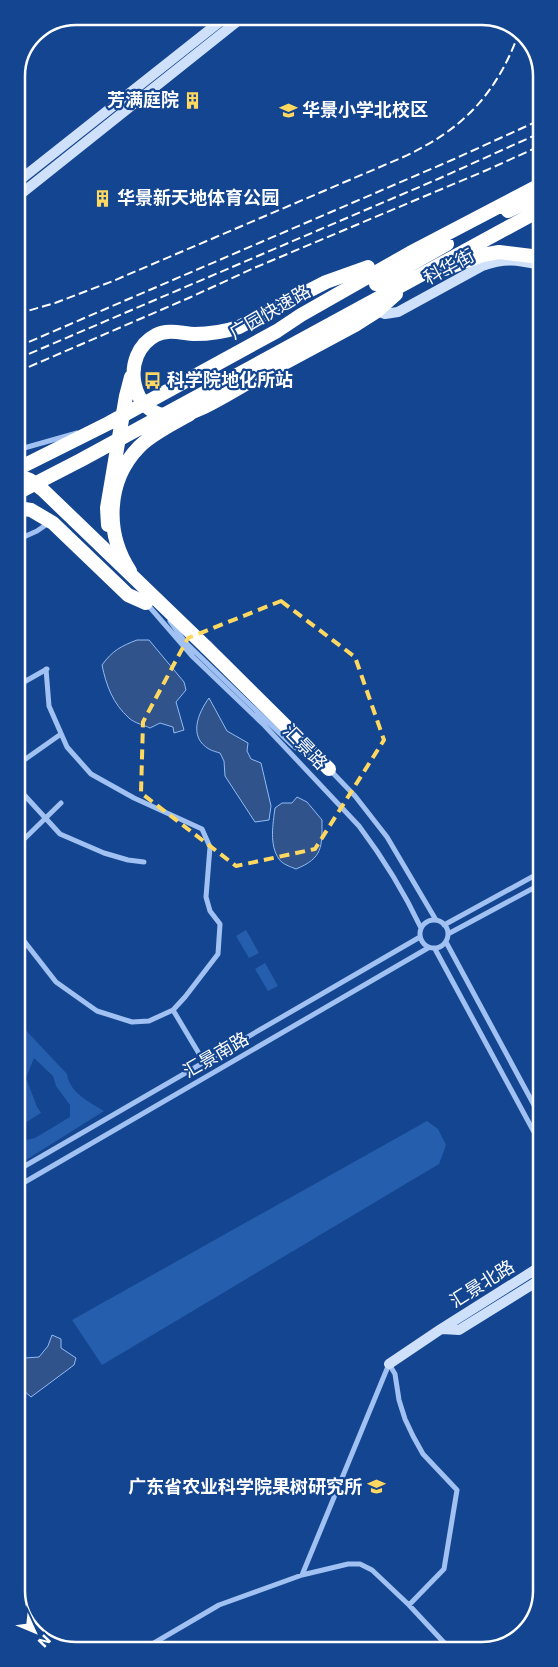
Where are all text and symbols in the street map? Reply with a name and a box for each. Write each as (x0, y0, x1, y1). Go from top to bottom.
place label: 芳满庭院 (107, 89, 179, 110)
building icon: 芳满庭院 (183, 90, 203, 110)
place label: 华景小学北校区 (302, 99, 428, 120)
school or university icon: 华景小学北校区 (278, 100, 298, 120)
place label: 华景新天地体育公园 (117, 187, 279, 208)
building icon: 华景新天地体育公园 (93, 188, 113, 208)
street label: 科华街 (420, 245, 478, 289)
street label: 广园快速路 (226, 280, 314, 343)
place label: 科学院地化所站 (167, 369, 293, 390)
bus stop icon: 科学院地化所站 (143, 370, 163, 390)
street label: 汇景路 (279, 720, 332, 773)
street label: 汇景南路 (179, 1027, 252, 1082)
street label: 汇景北路 (446, 1256, 518, 1312)
place label: 广东省农业科学院果树研究所 (128, 1476, 362, 1497)
school or university icon: 广东省农业科学院果树研究所 (366, 1477, 386, 1497)
north arrow (10, 1607, 60, 1657)
text: N (35, 1631, 54, 1651)

